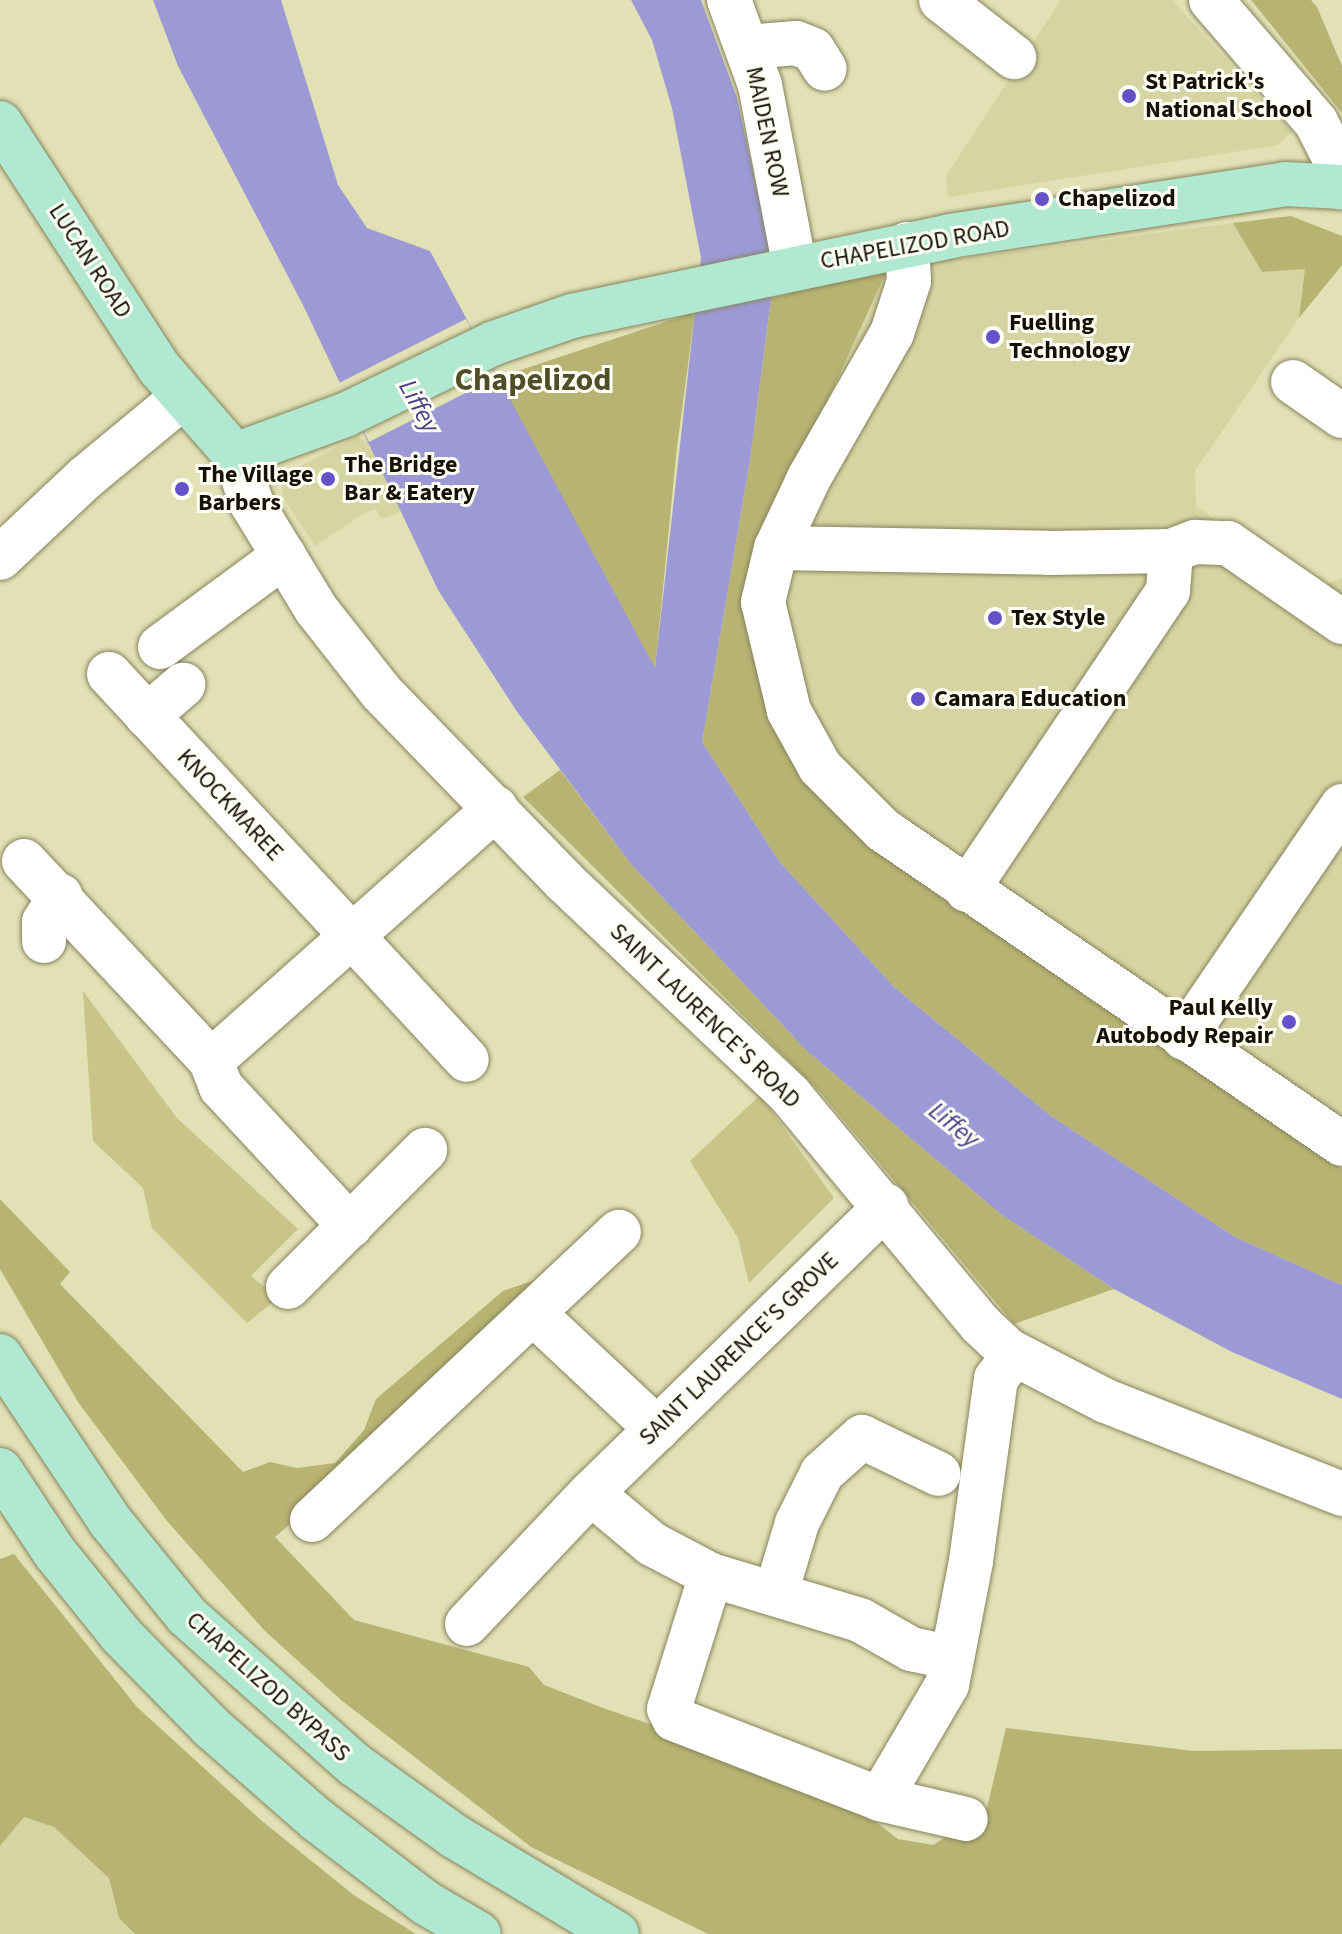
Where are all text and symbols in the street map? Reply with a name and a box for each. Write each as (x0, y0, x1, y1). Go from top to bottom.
street label: MAIDEN ROW (739, 64, 795, 200)
place label: St Patrick's National School (1145, 68, 1312, 124)
marker: St Patrick's National School (1120, 87, 1138, 105)
place label: Chapelizod (1058, 185, 1176, 213)
marker: Chapelizod (1033, 190, 1051, 208)
street label: LUCAN ROAD (42, 198, 138, 324)
street label: CHAPELIZOD ROAD (818, 214, 1012, 276)
place label: Fuelling Technology (1009, 309, 1131, 365)
marker: Fuelling Technology (984, 328, 1002, 346)
district label: Chapelizod (454, 361, 612, 399)
water label: Liffey (392, 374, 446, 438)
place label: The Bridge Bar & Eatery (344, 451, 475, 507)
place label: The Village Barbers (198, 461, 313, 517)
marker: The Bridge Bar & Eatery (319, 470, 337, 488)
marker: The Village Barbers (173, 480, 191, 498)
place label: Tex Style (1011, 604, 1105, 632)
marker: Tex Style (986, 609, 1004, 627)
place label: Camara Education (934, 685, 1127, 713)
marker: Camara Education (909, 690, 927, 708)
street label: KNOCKMAREE (171, 743, 289, 867)
street label: SAINT LAURENCE'S ROAD (604, 917, 806, 1115)
place label: Paul Kelly Autobody Repair (1096, 994, 1273, 1050)
marker: Paul Kelly Autobody Repair (1280, 1013, 1298, 1031)
water label: Liffey (922, 1095, 986, 1155)
street label: SAINT LAURENCE'S GROVE (633, 1246, 845, 1452)
street label: CHAPELIZOD BYPASS (180, 1606, 356, 1768)

